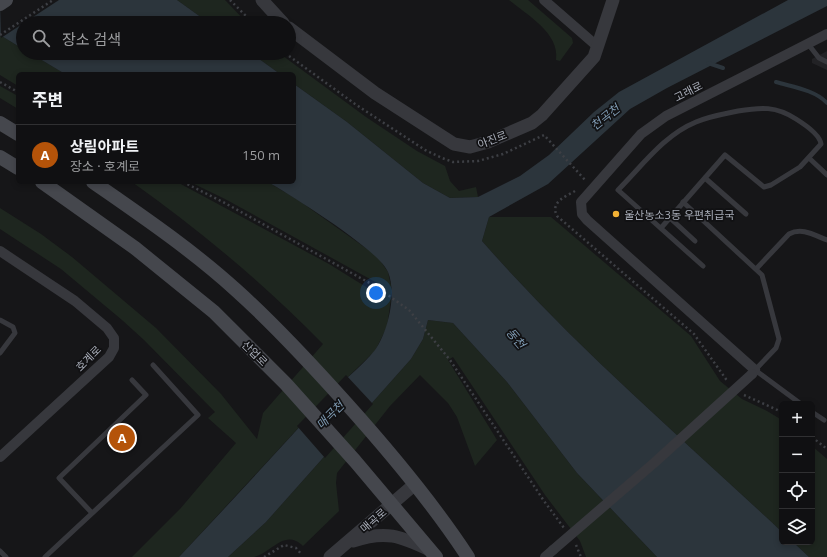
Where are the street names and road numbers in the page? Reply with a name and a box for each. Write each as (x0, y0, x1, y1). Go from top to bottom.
street label: 고래로 (671, 77, 705, 105)
street label: 아진로 (475, 127, 509, 151)
street label: 산업로 (239, 337, 271, 369)
street label: 호계로 (72, 342, 104, 374)
street label: 매곡로 (357, 504, 389, 536)

